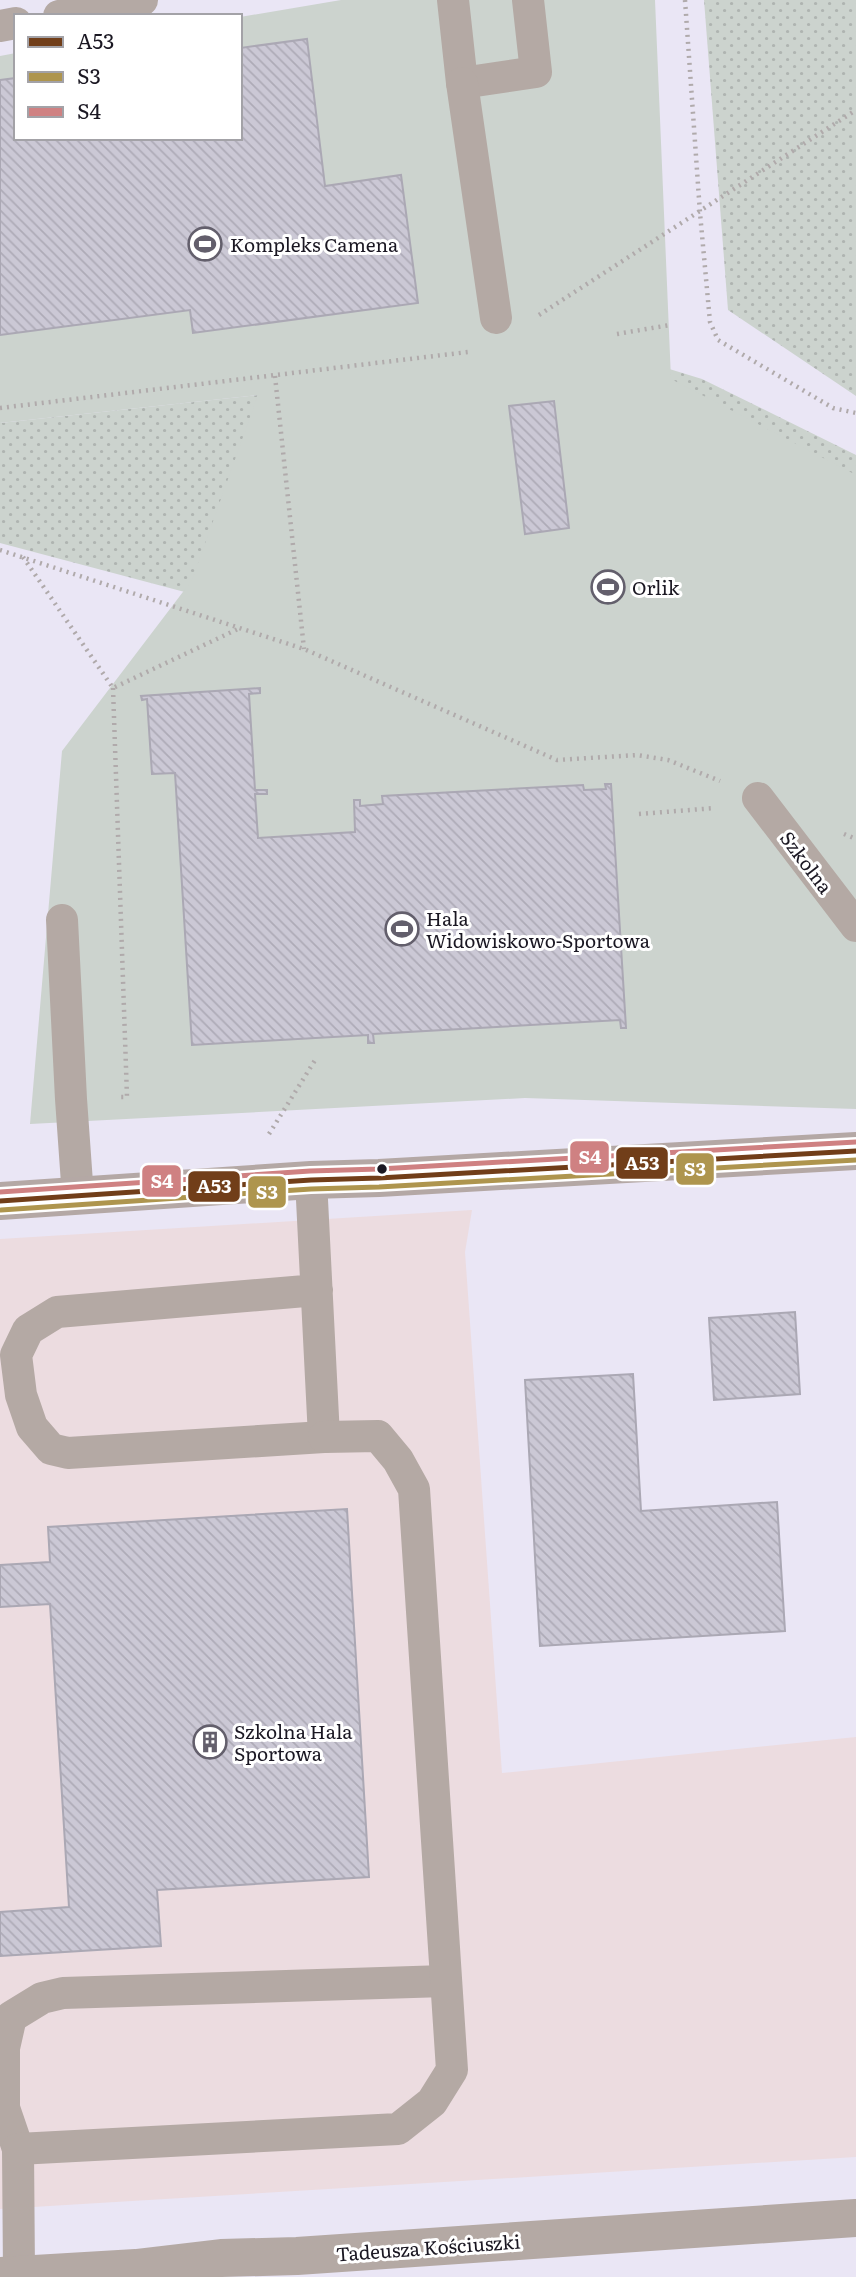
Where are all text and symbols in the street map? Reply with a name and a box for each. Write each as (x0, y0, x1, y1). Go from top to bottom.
legend (14, 14, 242, 140)
text: A53 (77, 24, 115, 55)
text: S3 (77, 59, 101, 90)
text: S4 (77, 94, 102, 125)
sports icon: Kompleks Camena (186, 225, 224, 263)
place label: Kompleks Camena (230, 230, 399, 258)
sports icon: Orlik (589, 568, 627, 606)
place label: Orlik (632, 573, 680, 601)
street label: Szkolna (774, 825, 840, 900)
place label: Hala Widowiskowo-Sportowa (426, 904, 651, 954)
sports icon: Hala Widowiskowo-Sportowa (383, 910, 421, 948)
line badge: S4 (569, 1140, 610, 1174)
text: S4 (578, 1142, 602, 1170)
line badge: A53 (615, 1146, 669, 1180)
text: A53 (624, 1148, 660, 1176)
line badge: S3 (675, 1152, 715, 1186)
text: S3 (684, 1154, 706, 1182)
unlabelled marker (375, 1162, 389, 1176)
line badge: S4 (141, 1164, 182, 1198)
text: S4 (150, 1166, 174, 1194)
line badge: A53 (187, 1170, 241, 1203)
text: A53 (196, 1171, 232, 1199)
line badge: S3 (247, 1175, 287, 1209)
text: S3 (256, 1177, 278, 1205)
place label: Szkolna Hala Sportowa (234, 1717, 353, 1767)
building icon: Szkolna Hala Sportowa (191, 1723, 229, 1761)
street label: Tadeusza Kościuszki (335, 2227, 521, 2267)

